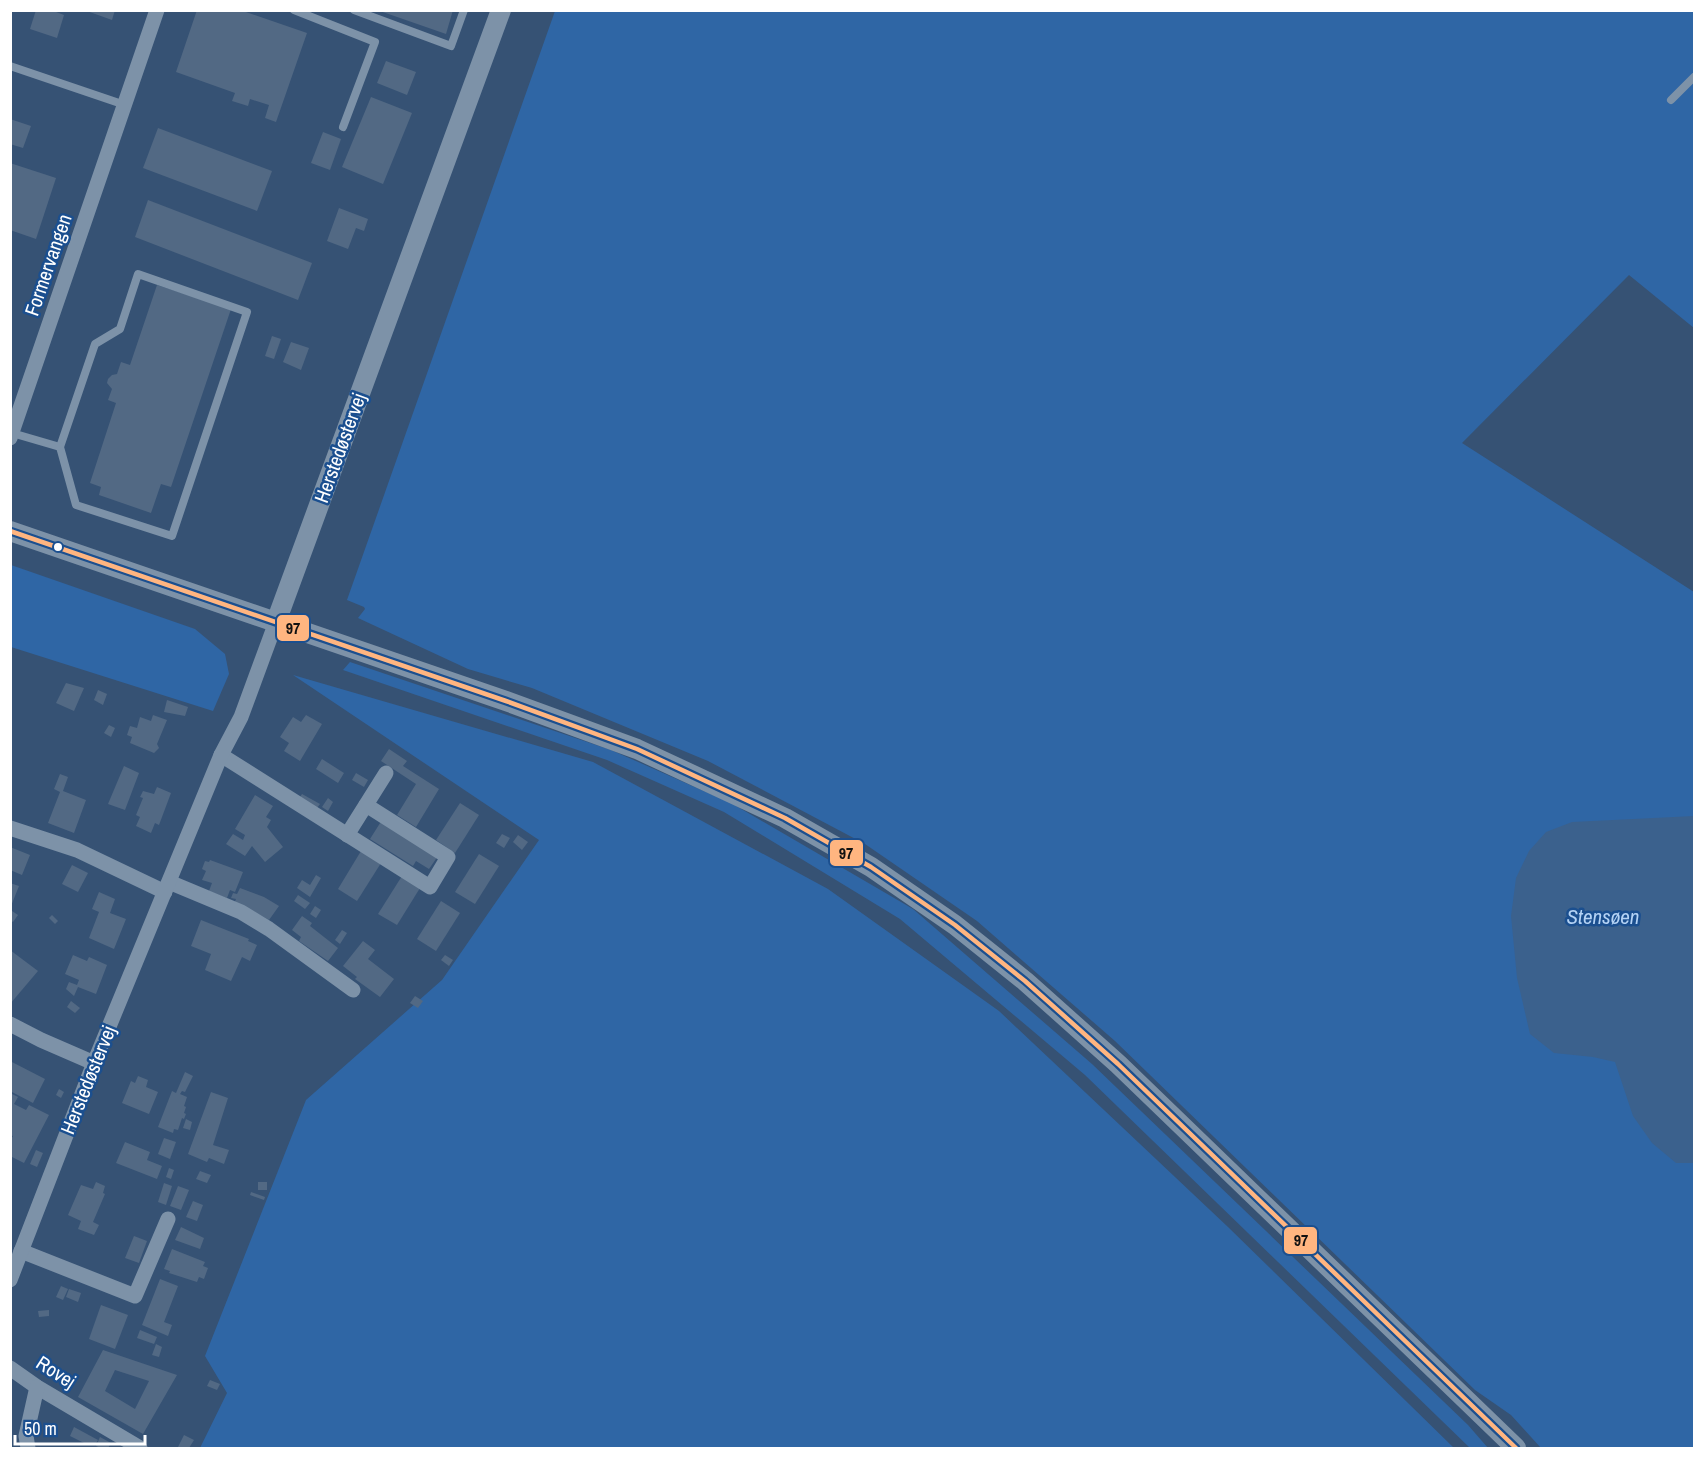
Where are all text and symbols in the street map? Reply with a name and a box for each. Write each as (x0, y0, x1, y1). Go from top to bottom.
street label: Formervangen (18, 210, 78, 319)
street label: Herstedøstervej (307, 389, 372, 506)
unlabelled marker (52, 541, 64, 553)
line badge: 97 (276, 614, 310, 642)
text: 97 (286, 617, 300, 639)
line badge: 97 (829, 839, 864, 867)
text: 97 (839, 842, 853, 864)
water label: Stensøen (1567, 902, 1639, 931)
street label: Herstedøstervej (54, 1022, 122, 1138)
line badge: 97 (1283, 1226, 1318, 1255)
text: 97 (1294, 1229, 1308, 1251)
street label: Rovej (31, 1349, 81, 1394)
scale bar (15, 1408, 146, 1446)
text: 50 m (24, 1416, 57, 1441)

